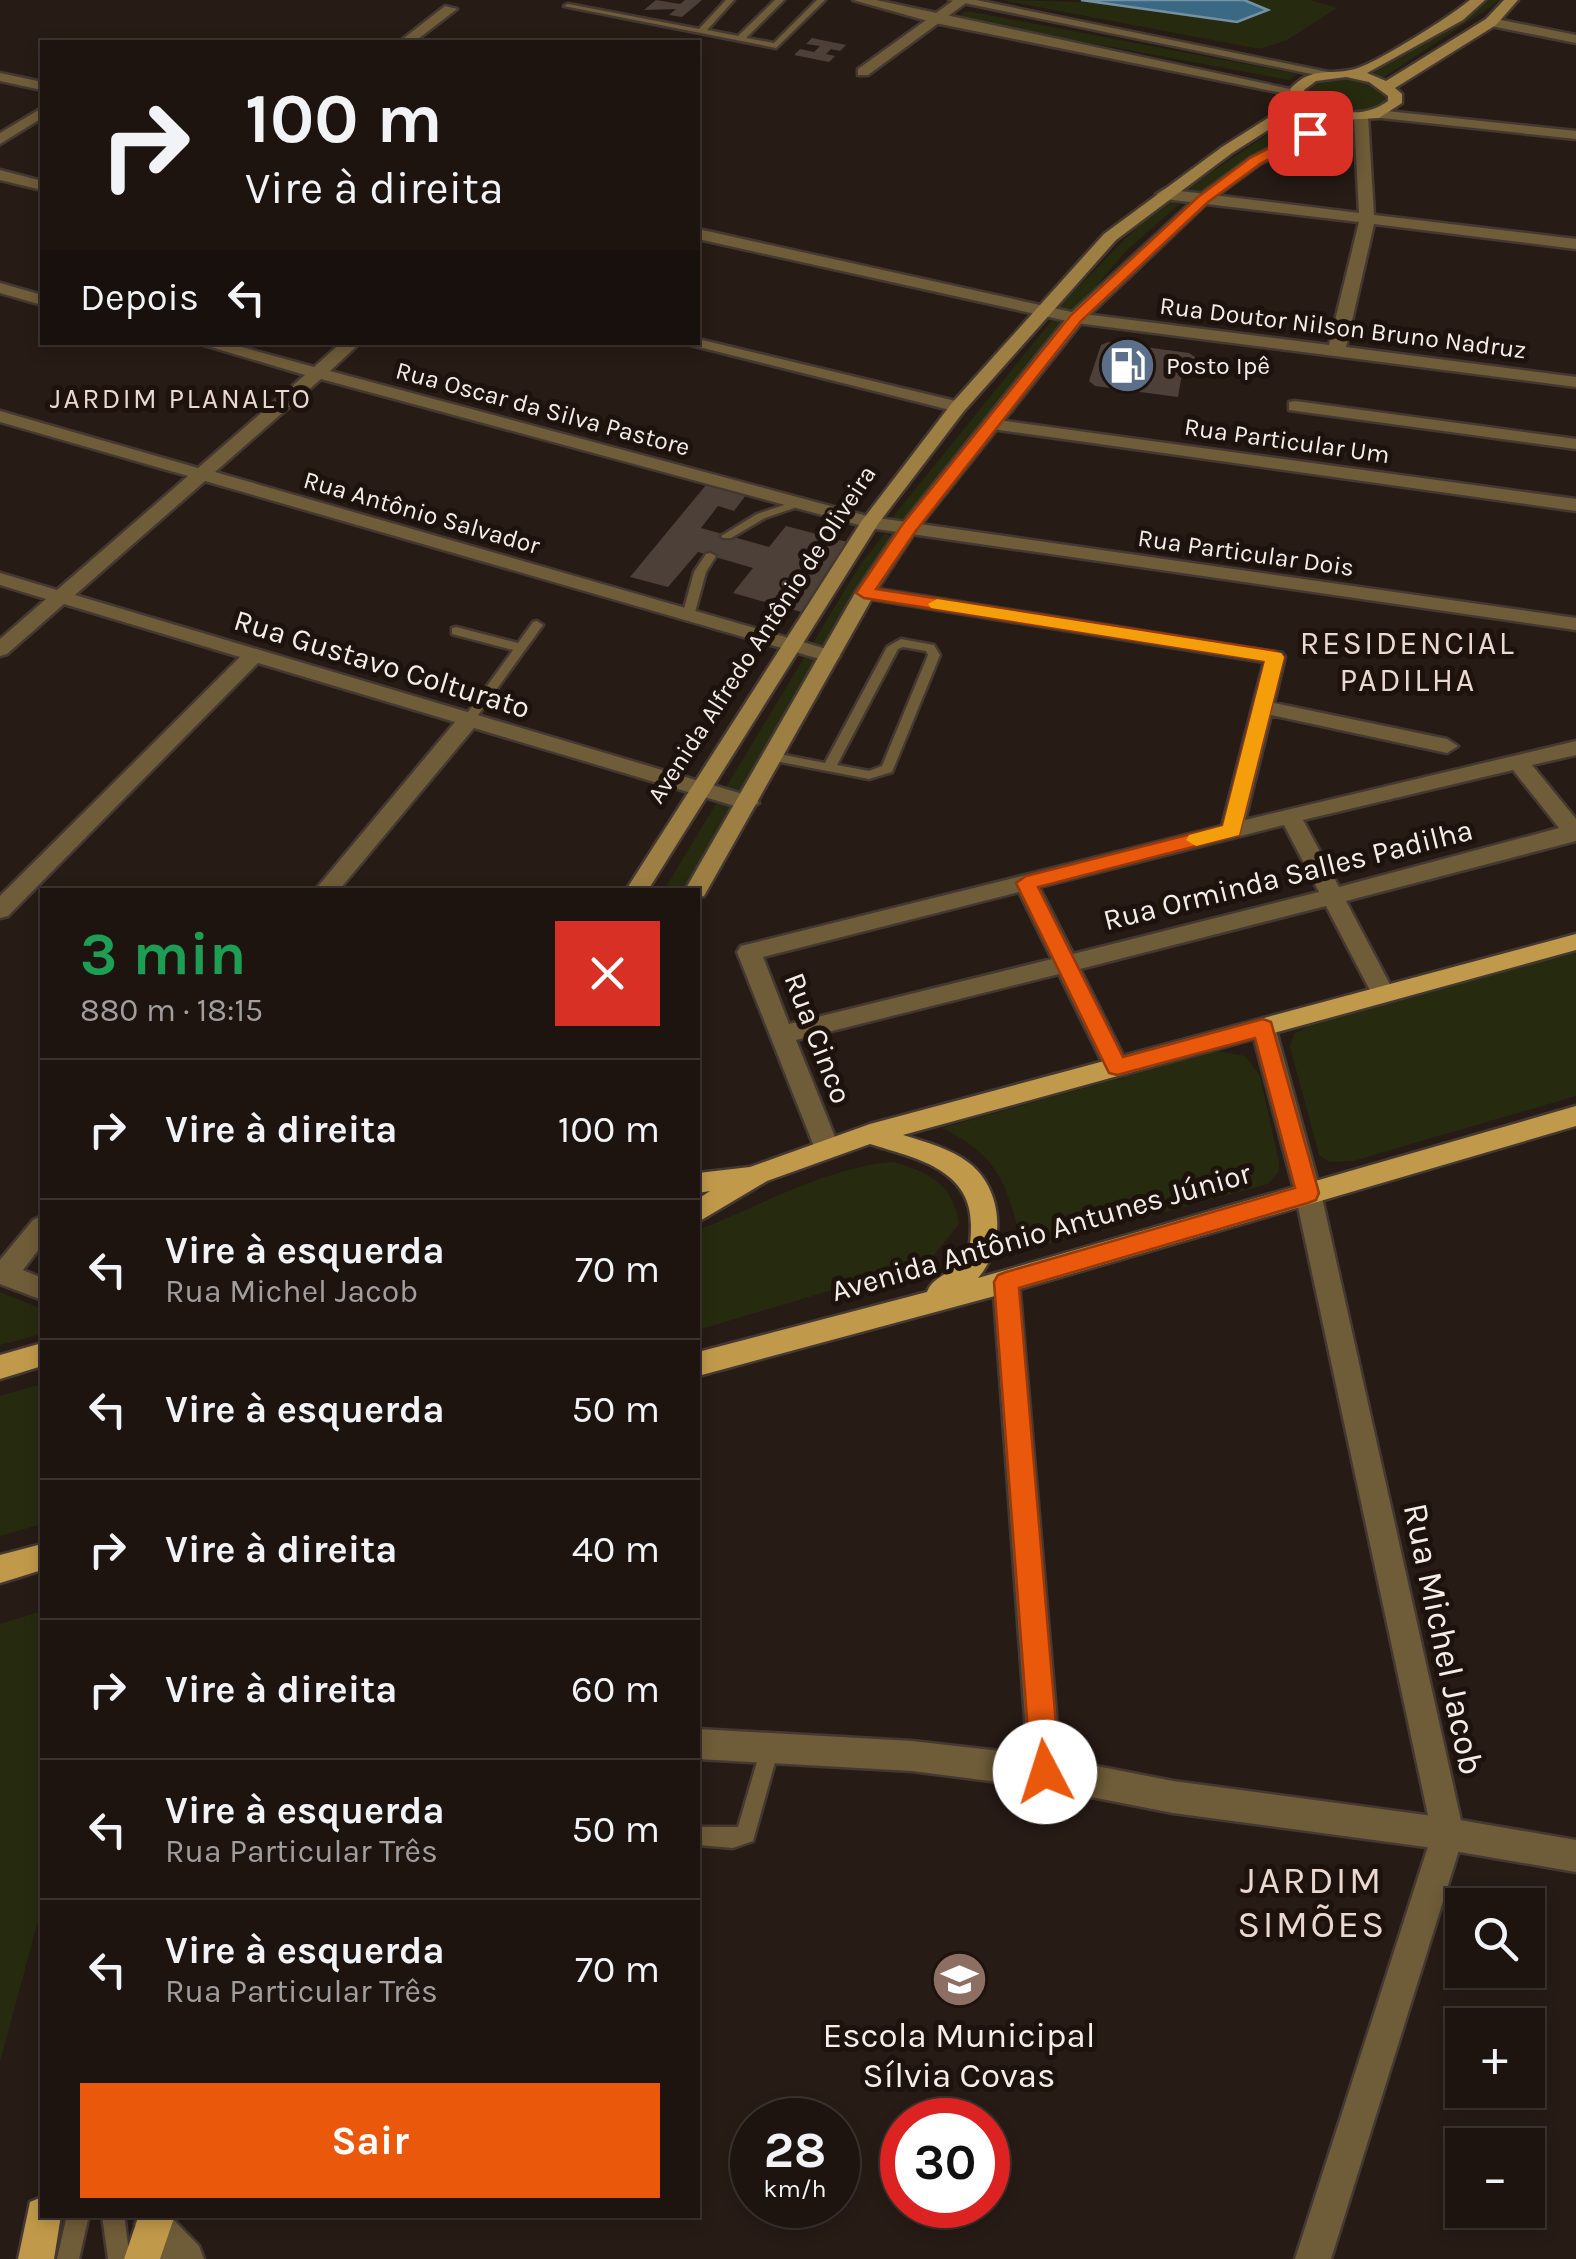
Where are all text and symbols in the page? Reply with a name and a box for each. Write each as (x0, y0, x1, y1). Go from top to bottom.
text: 100 m (245, 78, 443, 160)
icon: right (80, 80, 210, 210)
pin (1268, 91, 1353, 176)
icon: arrive (1283, 106, 1338, 161)
text: Vire à direita (245, 162, 504, 214)
icon: left (219, 270, 274, 325)
text: Depois (80, 275, 199, 320)
street label: Rua Doutor Nilson Bruno Nadruz (1158, 291, 1528, 364)
fuel station icon: Posto Ipê (1097, 335, 1157, 395)
place label: Posto Ipê (1166, 351, 1270, 380)
street label: Rua Oscar da Silva Pastore (393, 355, 693, 462)
district label: JARDIM PLANALTO (50, 382, 312, 415)
street label: Rua Particular Um (1182, 412, 1392, 469)
street label: Avenida Alfredo Antônio de Oliveira (641, 460, 882, 809)
street label: Rua Antônio Salvador (300, 465, 544, 560)
street label: Rua Particular Dois (1136, 523, 1356, 582)
street label: Rua Gustavo Colturato (230, 602, 534, 726)
district label: RESIDENCIAL PADILHA (1300, 625, 1516, 699)
street label: Rua Orminda Salles Padilha (1100, 812, 1476, 938)
text: 3 min (80, 919, 247, 989)
button: close (555, 921, 660, 1026)
street label: Rua Cinco (777, 967, 859, 1109)
text: 880 m · 18:15 (80, 992, 263, 1029)
icon: right (80, 1102, 135, 1157)
text: Vire à direita (165, 1107, 397, 1152)
text: 100 m (558, 1107, 660, 1152)
street label: Avenida Antônio Antunes Júnior (827, 1155, 1255, 1309)
text: Vire à esquerda (165, 1228, 445, 1273)
icon: left (80, 1242, 135, 1297)
text: 70 m (575, 1247, 660, 1292)
text: Rua Michel Jacob (165, 1273, 418, 1310)
icon: left (80, 1382, 135, 1437)
text: Vire à esquerda (165, 1387, 445, 1432)
text: 50 m (571, 1387, 660, 1432)
street label: Rua Michel Jacob (1395, 1499, 1492, 1779)
icon: right (80, 1522, 135, 1577)
text: Vire à direita (165, 1527, 397, 1572)
text: 40 m (572, 1527, 660, 1572)
icon: right (80, 1662, 135, 1717)
text: Vire à direita (165, 1667, 397, 1712)
text: 60 m (571, 1667, 660, 1712)
position arrow (993, 1720, 1097, 1824)
text: Vire à esquerda (165, 1788, 445, 1833)
icon: left (80, 1802, 135, 1857)
text: 50 m (571, 1807, 660, 1852)
text: Rua Particular Três (165, 1833, 438, 1870)
district label: JARDIM SIMÕES (1237, 1858, 1387, 1947)
map controls (1445, 1888, 1545, 2228)
button: search (1445, 1888, 1545, 1988)
text: Vire à esquerda (165, 1928, 445, 1973)
icon: left (80, 1942, 135, 1997)
text: 70 m (575, 1947, 660, 1992)
school or university icon: Escola Municipal Sílvia Covas (929, 1949, 989, 2009)
text: Rua Particular Três (165, 1973, 438, 2010)
button: + (1445, 2008, 1545, 2108)
place label: Escola Municipal Sílvia Covas (822, 2015, 1096, 2096)
button: Sair (80, 2083, 660, 2198)
speed limit sign: 30 (880, 2098, 1010, 2228)
text: 28 (764, 2121, 826, 2180)
button: − (1445, 2128, 1545, 2228)
text: km/h (763, 2174, 827, 2203)

